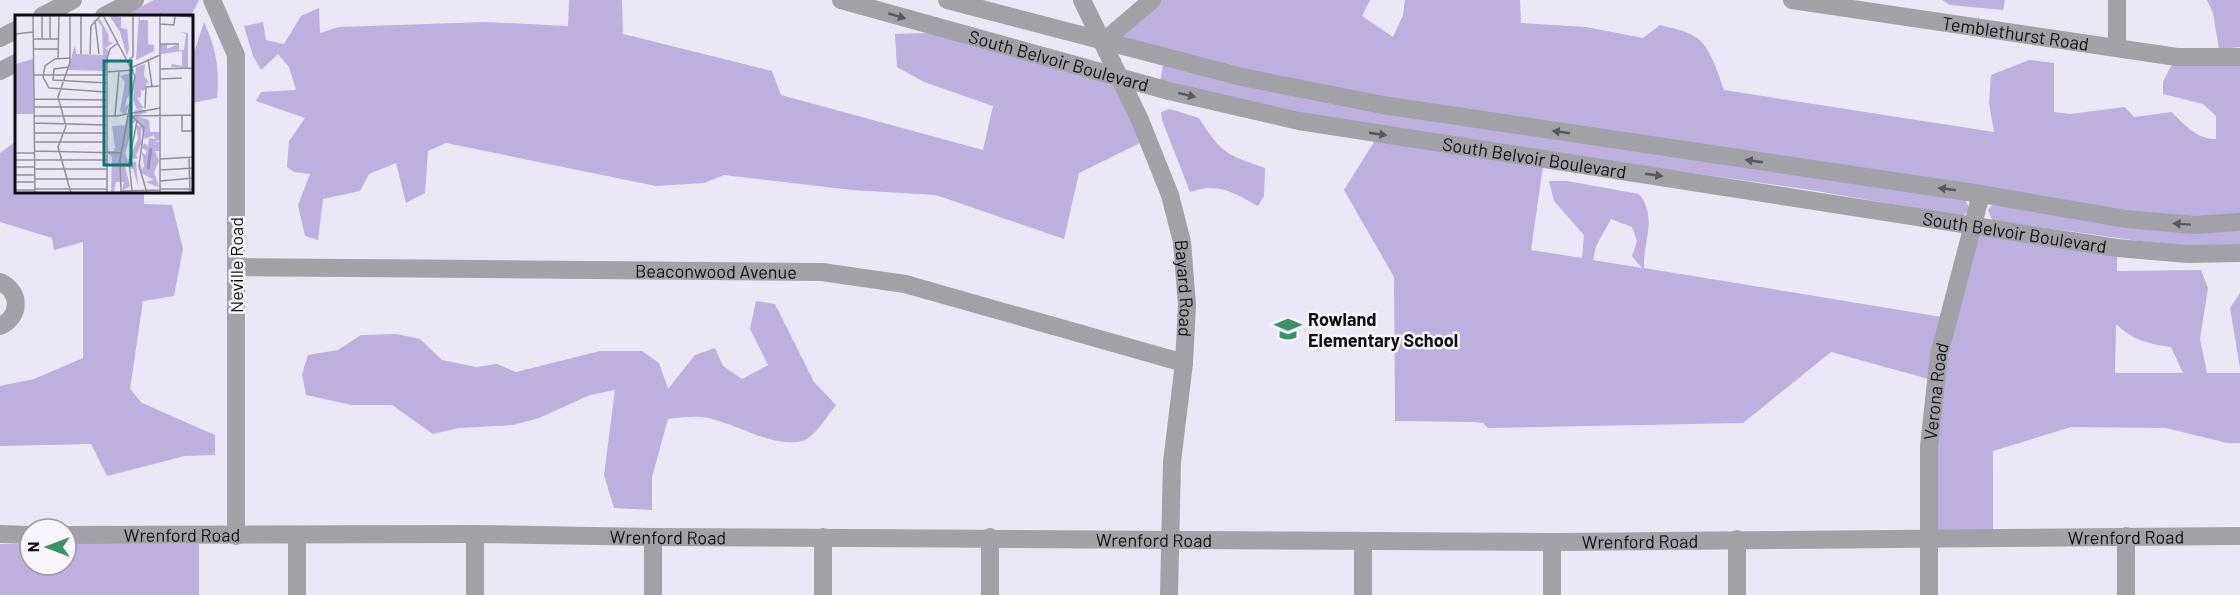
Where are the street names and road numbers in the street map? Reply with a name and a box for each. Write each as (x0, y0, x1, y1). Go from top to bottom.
street label: Temblethurst Road (1941, 11, 2090, 55)
street label: South Belvoir Boulevard (966, 25, 1151, 96)
street label: South Belvoir Boulevard (1441, 132, 1628, 183)
street label: South Belvoir Boulevard (1921, 207, 2108, 257)
street label: Neville Road (225, 217, 247, 313)
street label: Bayard Road (1171, 239, 1198, 337)
street label: Beaconwood Avenue (635, 259, 797, 283)
street label: Verona Road (1919, 340, 1953, 441)
street label: Wrenford Road (124, 524, 240, 546)
street label: Wrenford Road (610, 525, 726, 548)
street label: Wrenford Road (2068, 525, 2184, 549)
street label: Wrenford Road (1096, 528, 1212, 551)
street label: Wrenford Road (1582, 530, 1698, 553)

